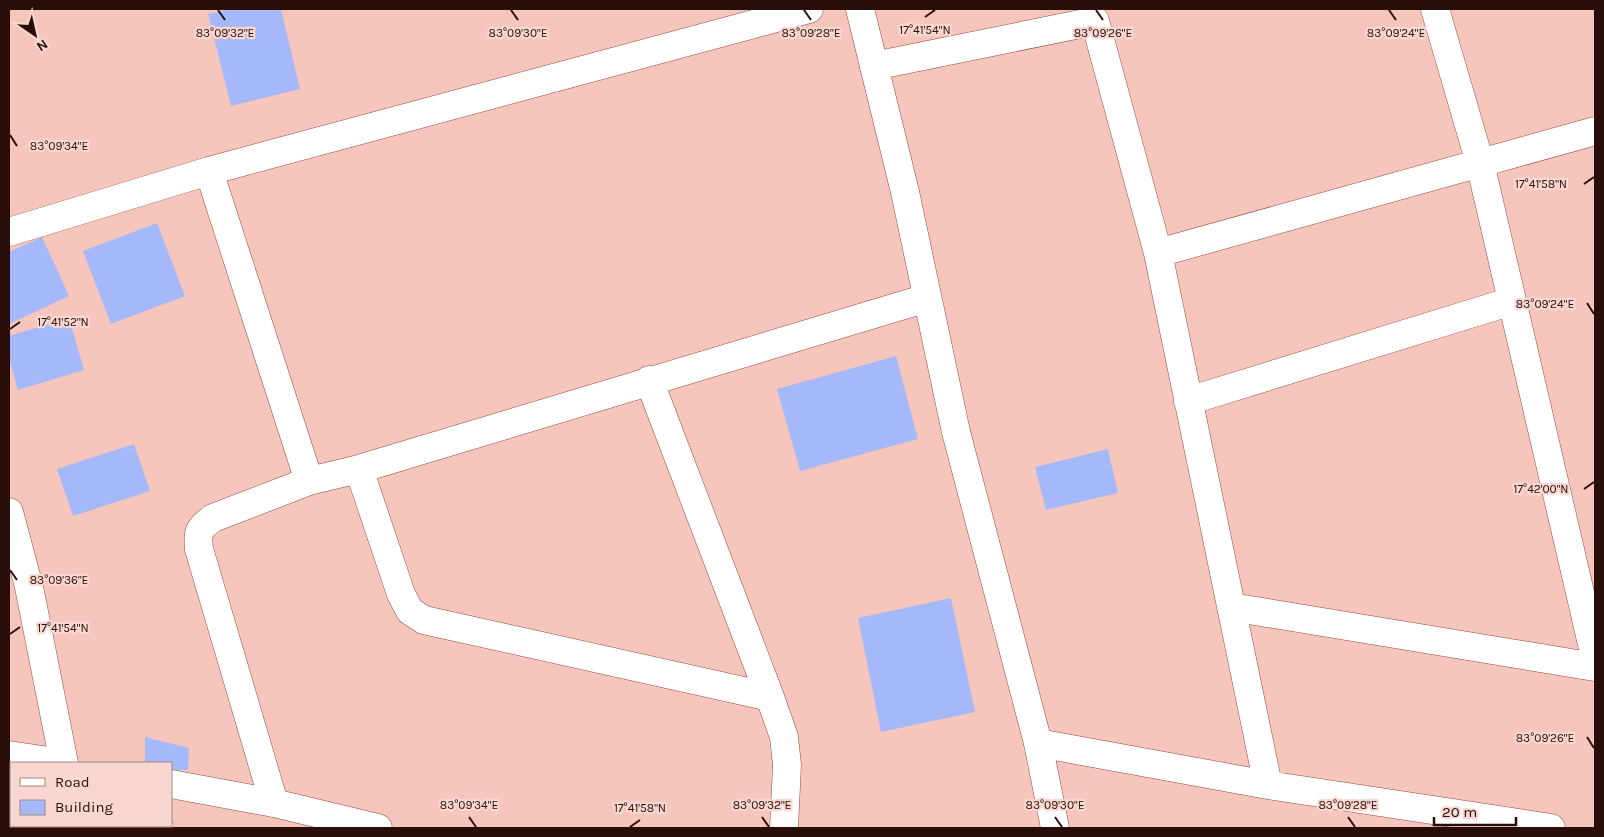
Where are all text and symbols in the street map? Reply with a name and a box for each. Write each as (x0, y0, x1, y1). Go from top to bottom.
north arrow (10, 10, 60, 60)
text: 17°41'54"N (899, 23, 951, 37)
text: 83°09'32"E (196, 26, 254, 40)
text: 83°09'30"E (489, 26, 547, 40)
text: 83°09'28"E (782, 26, 840, 40)
text: 83°09'26"E (1074, 26, 1132, 40)
text: 83°09'24"E (1367, 26, 1425, 40)
text: N (33, 36, 51, 55)
text: 83°09'34"E (30, 139, 88, 153)
text: 17°41'58"N (1515, 177, 1567, 191)
text: 83°09'24"E (1516, 297, 1574, 311)
text: 17°41'52"N (37, 315, 89, 329)
text: 17°42'00"N (1513, 482, 1569, 496)
text: 83°09'36"E (30, 573, 88, 587)
text: 17°41'54"N (37, 621, 89, 635)
text: 83°09'26"E (1516, 731, 1574, 745)
legend (10, 762, 172, 827)
text: Road (55, 773, 90, 791)
scale bar (1434, 794, 1516, 826)
text: Building (55, 798, 113, 816)
text: 83°09'34"E (440, 798, 498, 812)
text: 83°09'32"E (733, 798, 791, 812)
text: 83°09'30"E (1026, 798, 1084, 812)
text: 83°09'28"E (1319, 798, 1377, 812)
text: 17°41'58"N (614, 801, 666, 815)
text: 20 m (1442, 803, 1477, 821)

